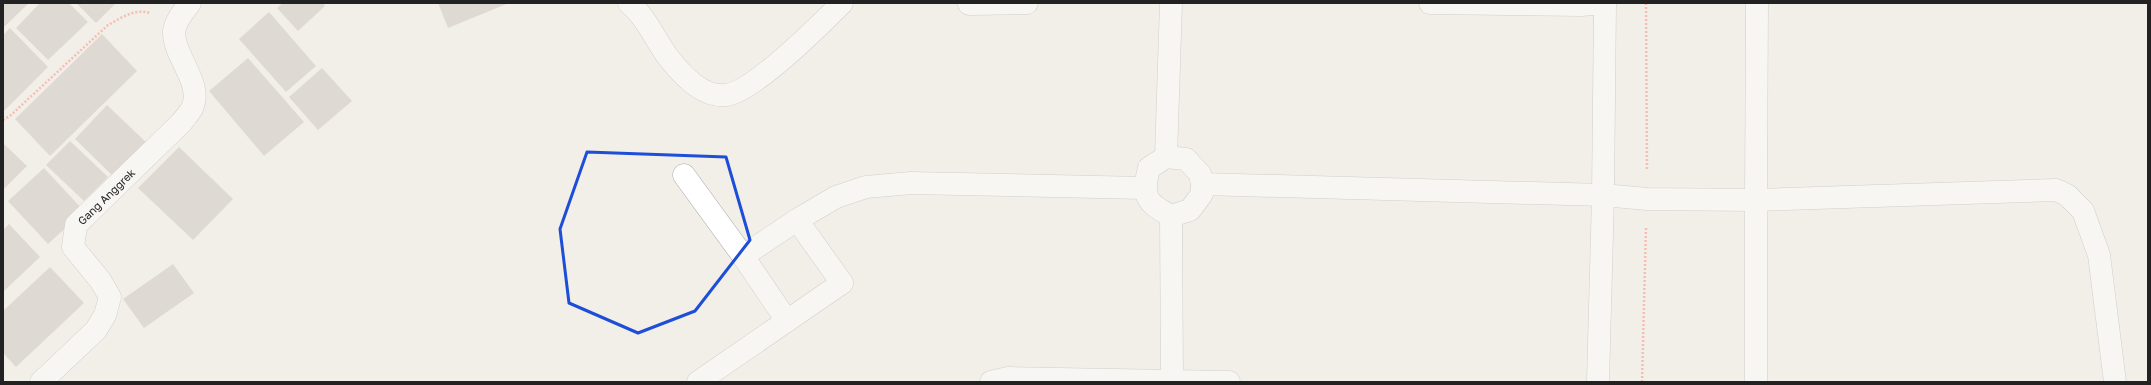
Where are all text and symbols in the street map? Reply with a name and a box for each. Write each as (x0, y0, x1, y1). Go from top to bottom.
street label: Gang Anggrek (74, 165, 137, 227)

